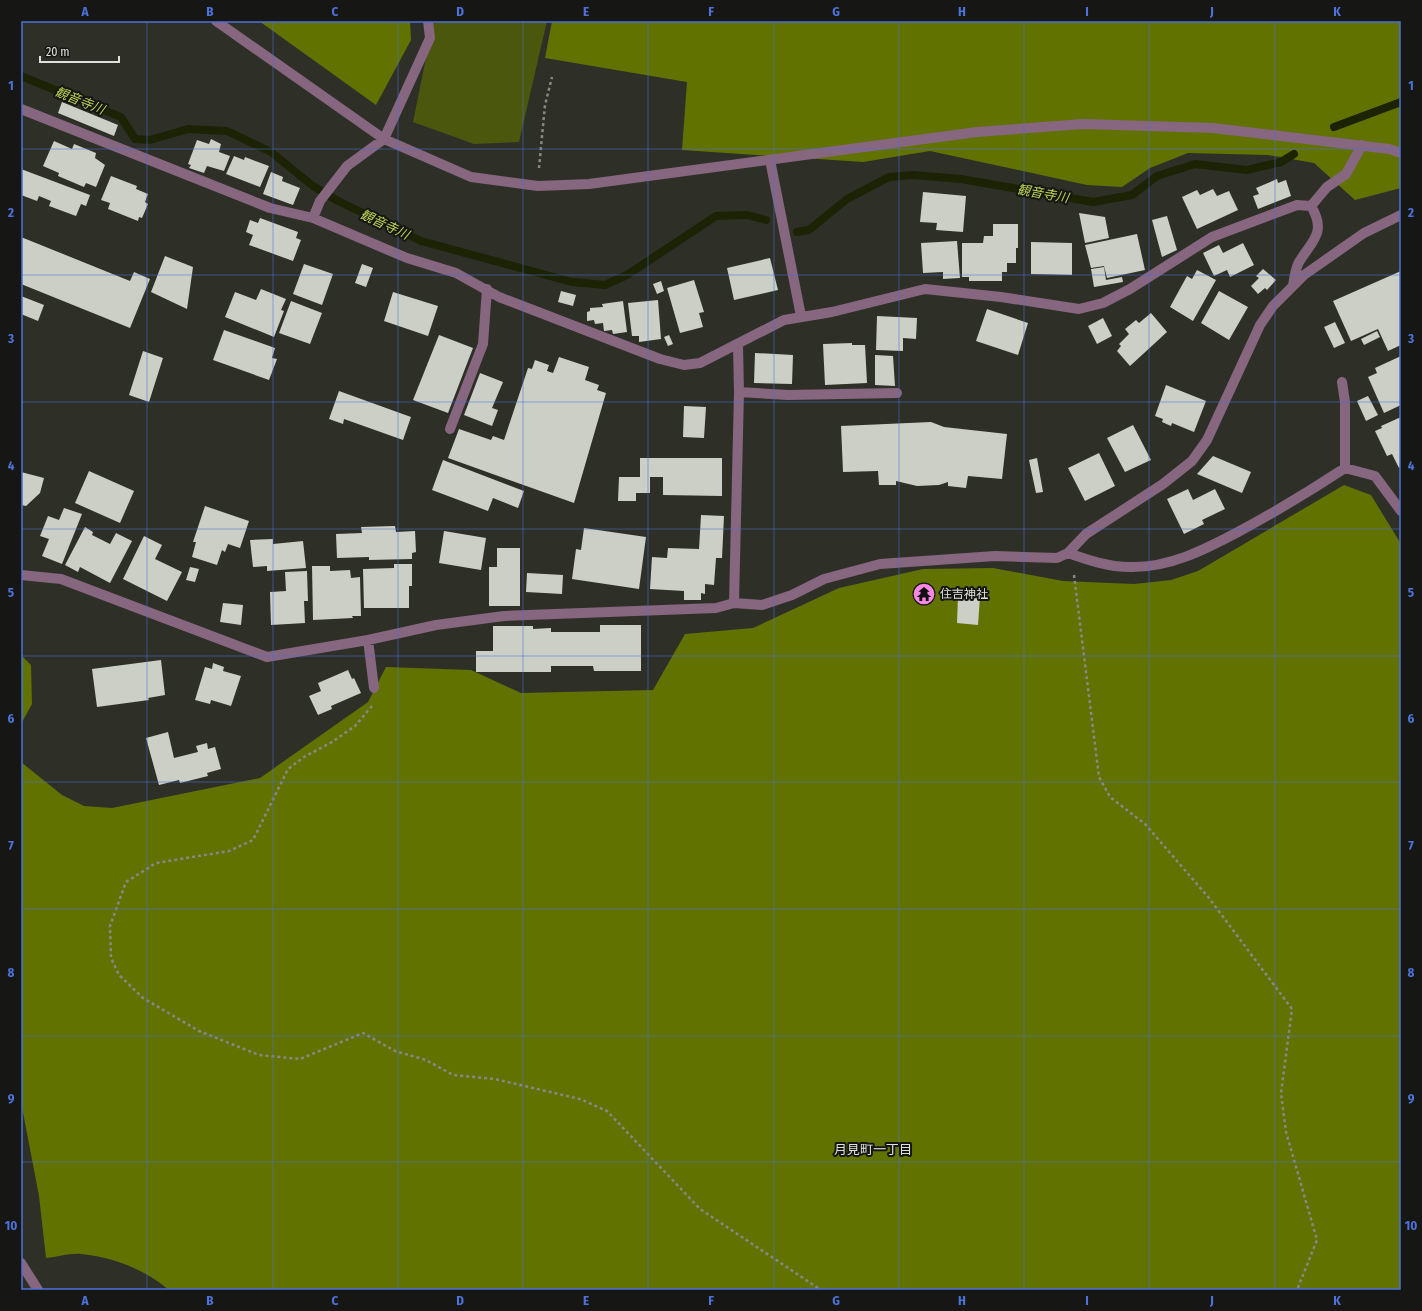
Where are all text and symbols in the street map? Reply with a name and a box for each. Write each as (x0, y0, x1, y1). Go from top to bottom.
text: A (80, 4, 89, 19)
text: B (206, 4, 214, 19)
text: C (332, 4, 339, 19)
text: D (456, 4, 464, 19)
text: E (583, 4, 589, 19)
text: F (708, 4, 714, 19)
text: G (832, 4, 840, 19)
text: H (958, 4, 966, 19)
text: I (1085, 4, 1089, 19)
text: J (1209, 4, 1214, 19)
text: K (1333, 4, 1341, 19)
scale bar (40, 38, 119, 64)
text: 20 m (46, 45, 70, 59)
text: 1 (8, 78, 14, 93)
text: 1 (1408, 78, 1414, 93)
water label: 観音寺川 (53, 84, 109, 118)
water label: 観音寺川 (1016, 182, 1072, 206)
text: 2 (7, 205, 14, 220)
text: 2 (1407, 205, 1414, 220)
water label: 観音寺川 (358, 207, 413, 243)
text: 3 (7, 331, 14, 346)
text: 3 (1407, 331, 1414, 346)
text: 4 (8, 458, 15, 473)
text: 4 (1408, 458, 1415, 473)
temple icon: 住吉神社 (911, 581, 937, 607)
text: 5 (8, 585, 14, 600)
text: 5 (1408, 585, 1414, 600)
place label: 住吉神社 (940, 587, 988, 601)
text: 6 (8, 711, 15, 726)
text: 6 (1408, 711, 1415, 726)
text: 7 (8, 838, 14, 853)
text: 7 (1408, 838, 1414, 853)
text: 8 (8, 965, 15, 980)
text: 8 (1408, 965, 1415, 980)
text: 9 (8, 1091, 15, 1106)
text: 9 (1408, 1091, 1415, 1106)
district label: 月見町一丁目 (834, 1142, 912, 1157)
text: 10 (5, 1218, 17, 1233)
text: 10 (1405, 1218, 1417, 1233)
text: A (80, 1293, 89, 1308)
text: B (206, 1293, 214, 1308)
text: C (332, 1293, 339, 1308)
text: D (456, 1293, 464, 1308)
text: E (583, 1293, 589, 1308)
text: F (708, 1293, 714, 1308)
text: G (832, 1293, 840, 1308)
text: H (958, 1293, 966, 1308)
text: I (1085, 1293, 1089, 1308)
text: J (1209, 1293, 1214, 1308)
text: K (1333, 1293, 1341, 1308)

